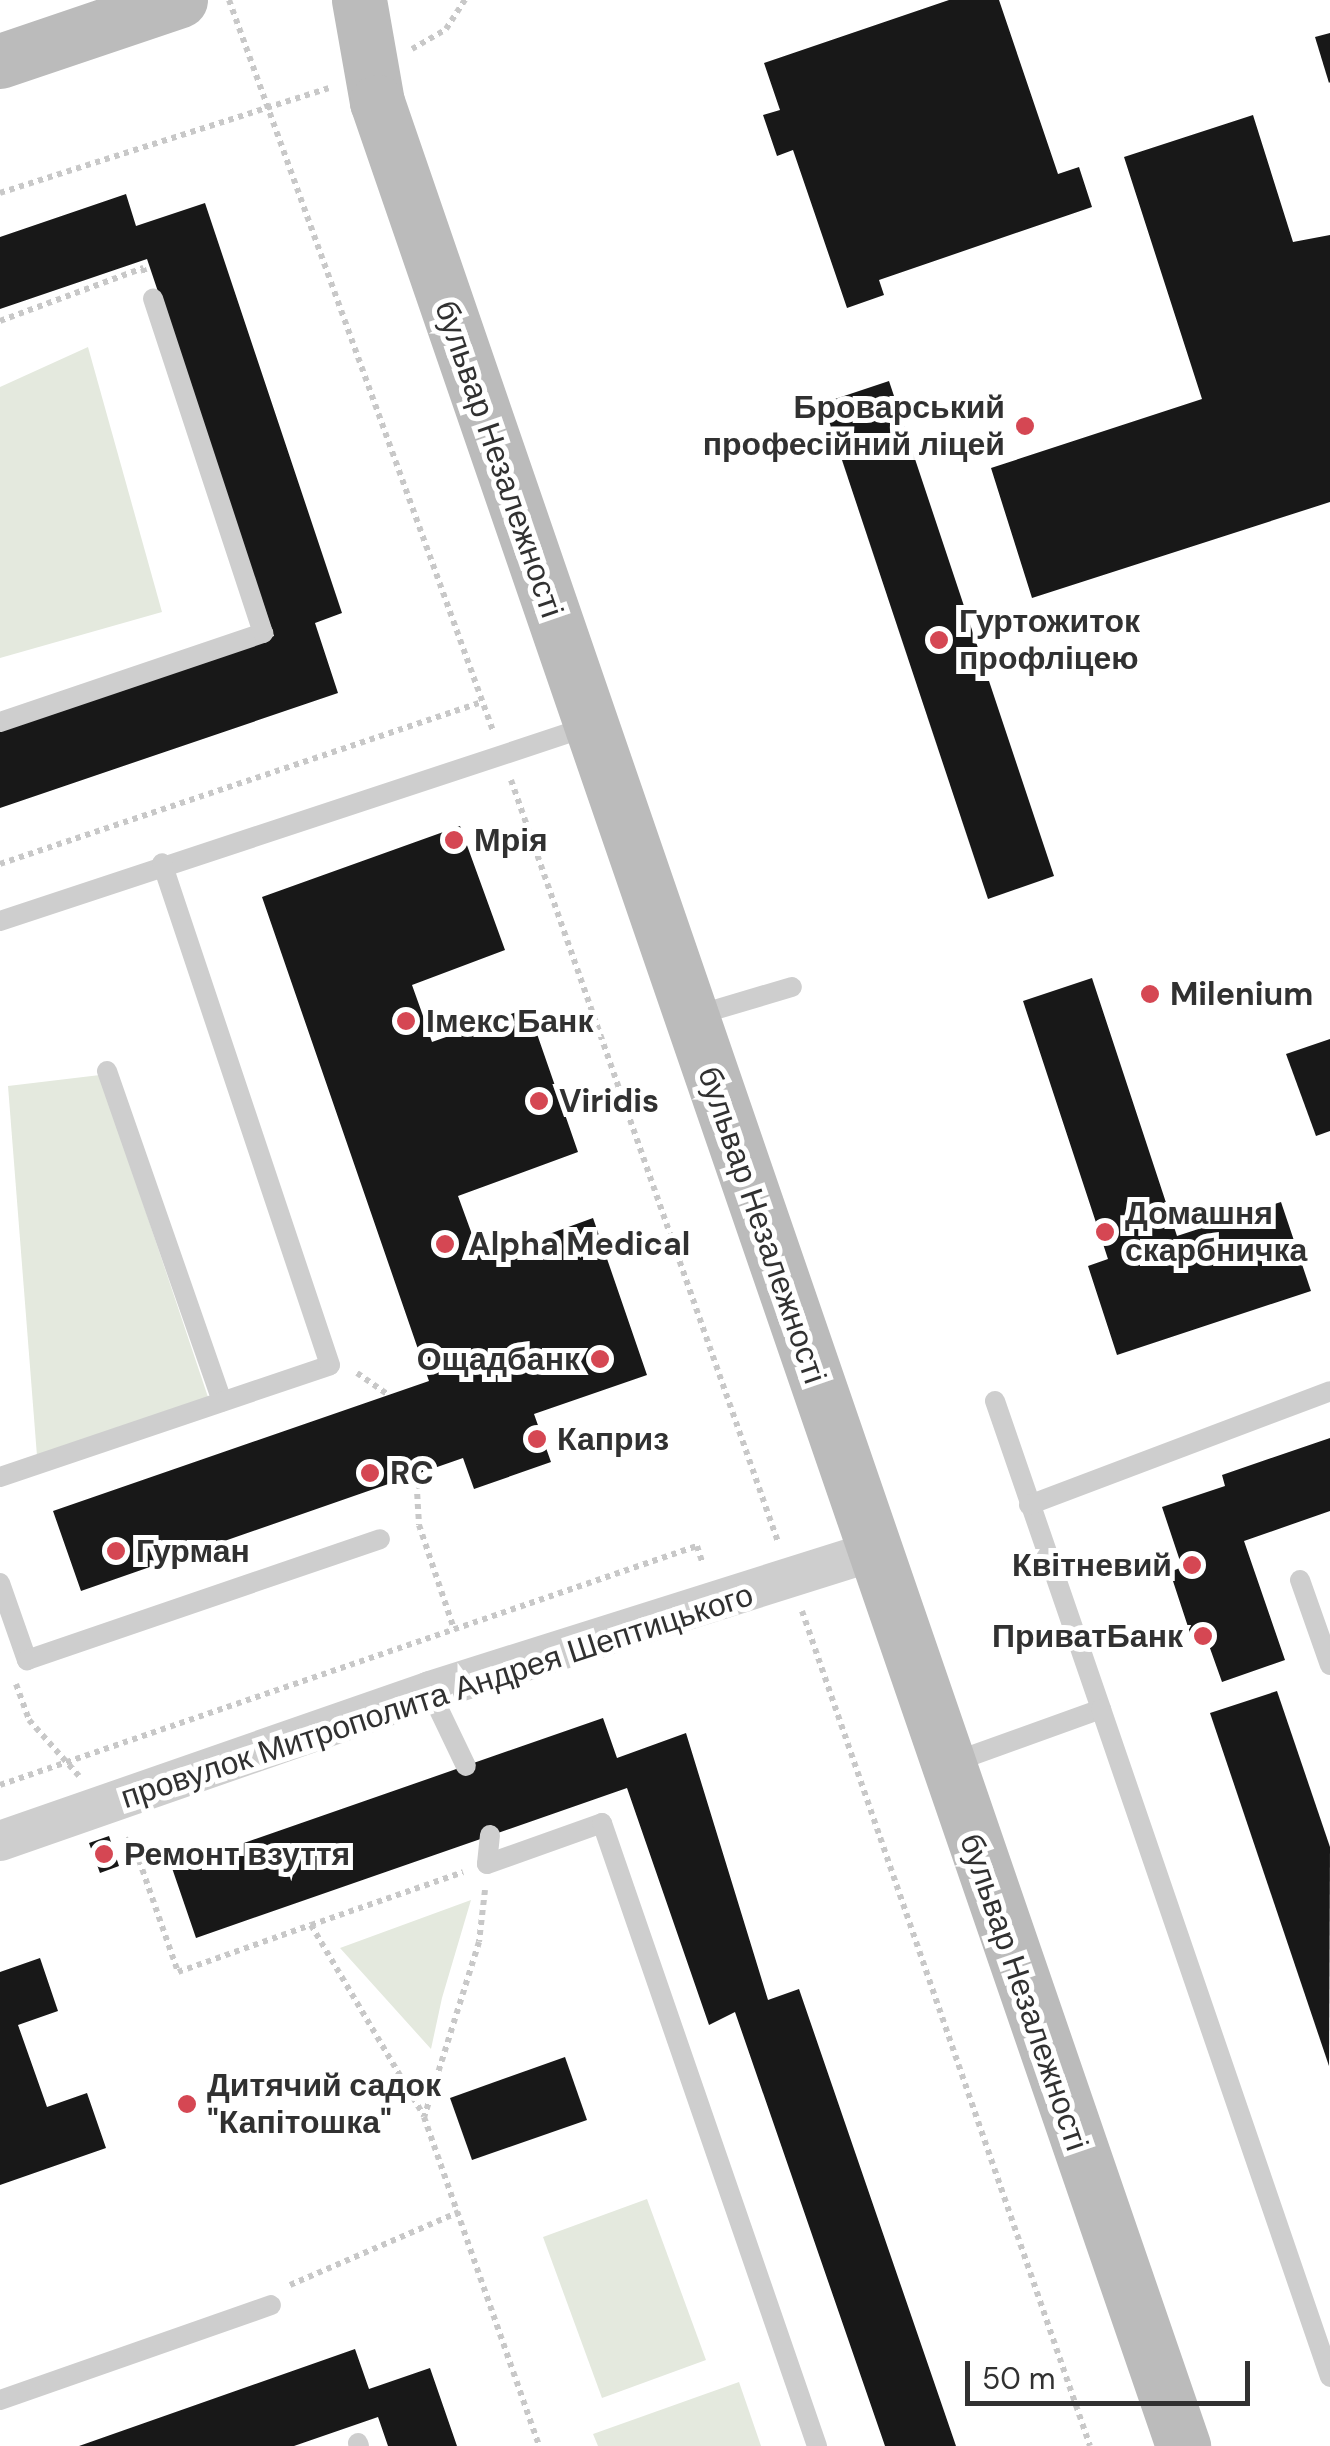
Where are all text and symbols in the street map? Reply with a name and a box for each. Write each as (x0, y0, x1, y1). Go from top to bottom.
street label: бульвар Незалежності (427, 296, 571, 622)
place label: Броварський професійний ліцей (703, 389, 1005, 464)
marker: Броварський професійний ліцей (1014, 415, 1036, 437)
place label: Гуртожиток профліцею (959, 603, 1140, 678)
marker: Гуртожиток профліцею (928, 629, 950, 651)
place label: Мрія (474, 821, 548, 859)
marker: Мрія (443, 829, 465, 851)
place label: Milenium (1170, 975, 1313, 1013)
marker: Milenium (1139, 983, 1161, 1005)
place label: Імекс Банк (426, 1002, 593, 1040)
marker: Імекс Банк (395, 1010, 417, 1032)
street label: бульвар Незалежності (690, 1062, 834, 1388)
place label: Viridis (559, 1082, 659, 1120)
marker: Viridis (528, 1090, 550, 1112)
place label: Домашня скарбничка (1125, 1195, 1307, 1270)
marker: Домашня скарбничка (1094, 1221, 1116, 1243)
place label: Alpha Medical (468, 1225, 690, 1263)
marker: Alpha Medical (432, 1231, 458, 1257)
place label: Ощадбанк (417, 1340, 580, 1378)
marker: Ощадбанк (589, 1348, 611, 1370)
place label: Каприз (557, 1420, 669, 1458)
marker: Каприз (526, 1428, 548, 1450)
place label: RC (390, 1454, 434, 1492)
marker: RC (359, 1462, 381, 1484)
place label: Гурман (136, 1532, 250, 1570)
marker: Гурман (105, 1540, 127, 1562)
place label: Квітневий (1012, 1546, 1172, 1584)
marker: Квітневий (1181, 1554, 1203, 1576)
street label: провулок Митрополита Андрея Шептицького (116, 1575, 758, 1817)
place label: ПриватБанк (992, 1617, 1183, 1655)
marker: ПриватБанк (1192, 1625, 1214, 1647)
street label: бульвар Незалежності (952, 1829, 1096, 2155)
place label: Ремонт взуття (124, 1835, 350, 1873)
marker: Ремонт взуття (93, 1843, 115, 1865)
place label: Дитячий садок "Капітошка" (207, 2067, 441, 2142)
marker: Дитячий садок "Капітошка" (176, 2093, 198, 2115)
scale bar (970, 2341, 1255, 2403)
text: 50 m (982, 2359, 1056, 2398)

